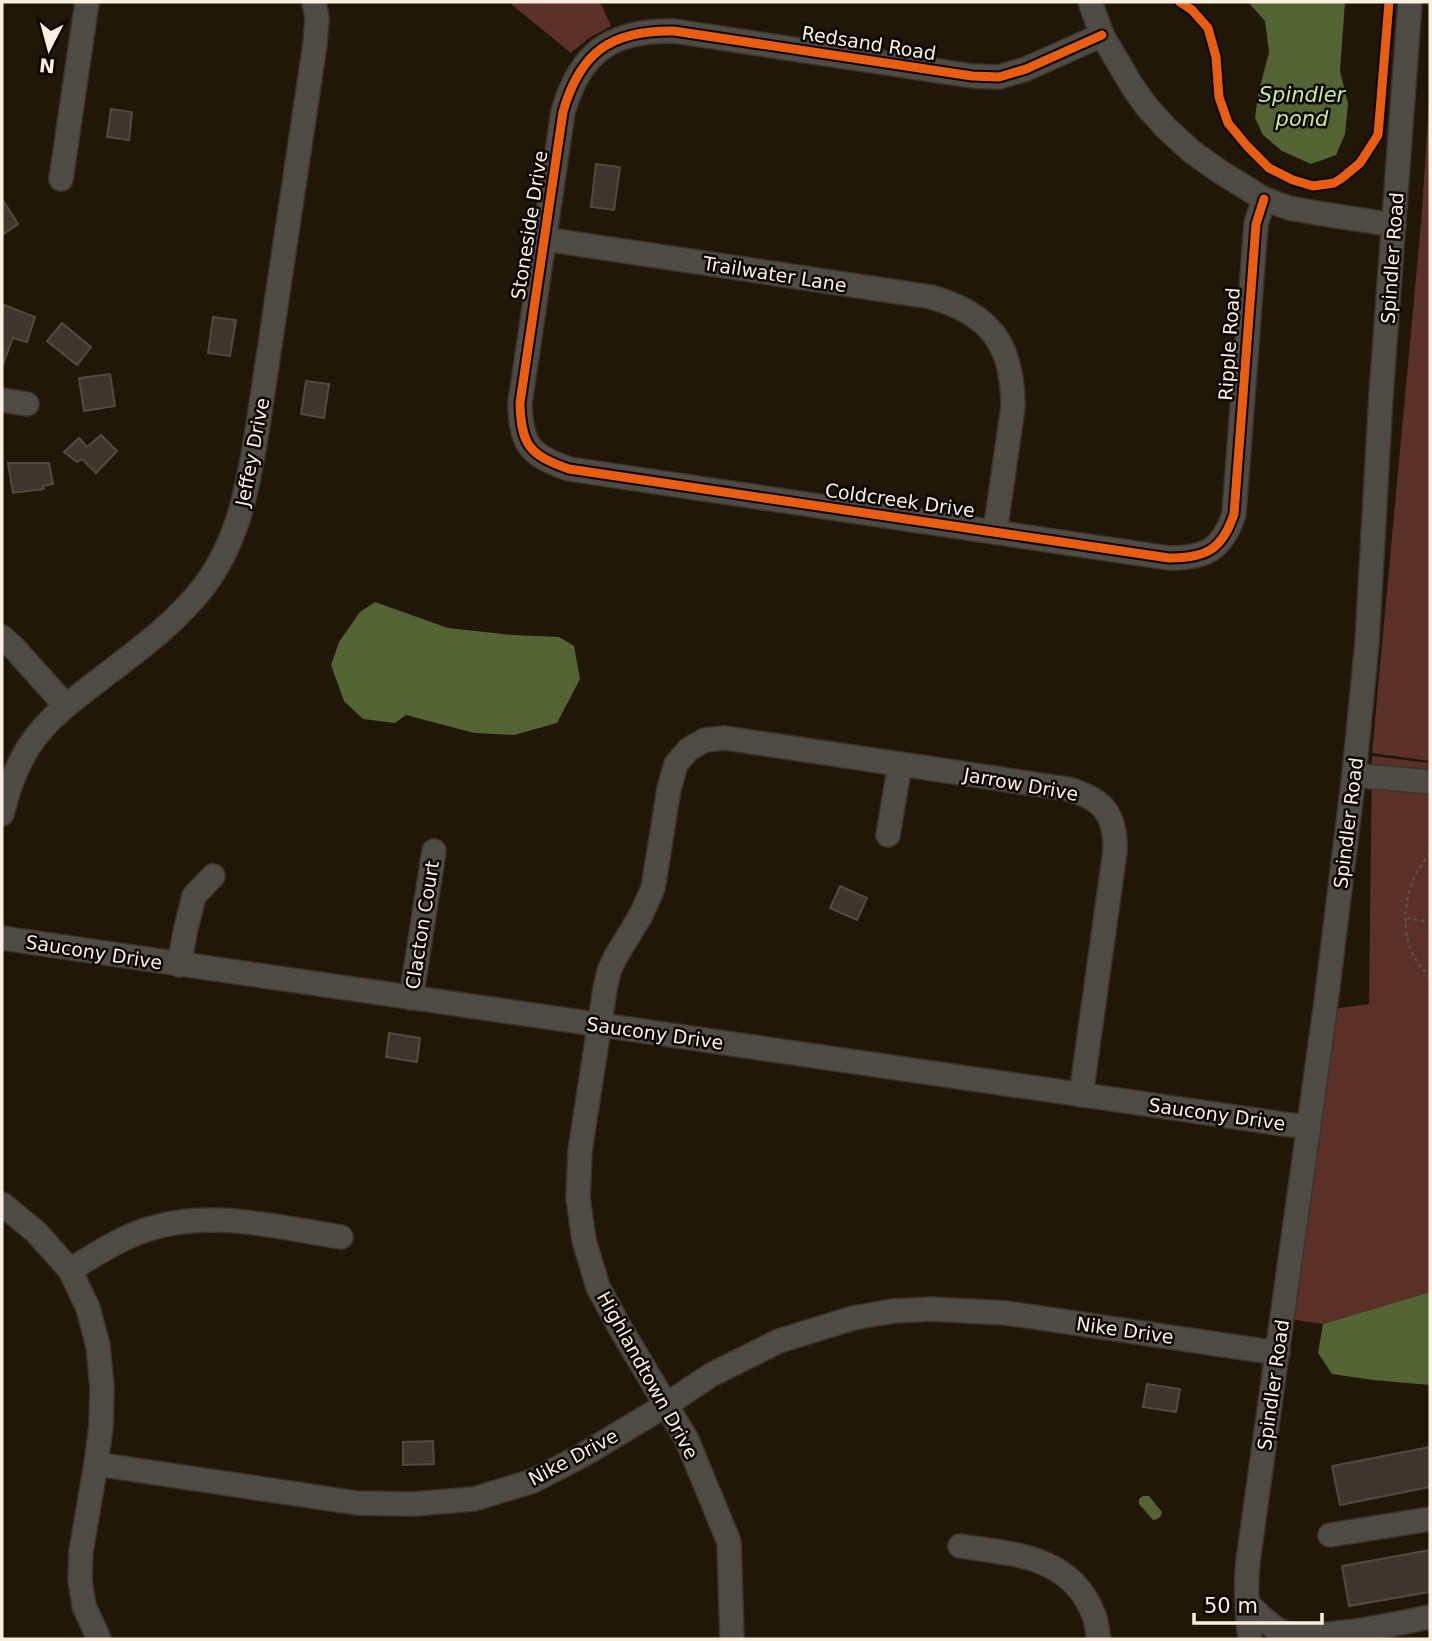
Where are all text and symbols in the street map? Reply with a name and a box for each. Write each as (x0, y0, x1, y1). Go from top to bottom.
north arrow (14, 14, 84, 84)
street label: Redsand Road (800, 22, 938, 64)
text: N (38, 54, 56, 78)
water label: Spindler pond (1259, 83, 1347, 131)
street label: Stoneside Drive (506, 149, 552, 301)
street label: Spindler Road (1376, 191, 1408, 325)
street label: Trailwater Lane (701, 252, 848, 296)
street label: Ripple Road (1214, 287, 1244, 401)
street label: Jeffey Drive (231, 396, 273, 509)
street label: Coldcreek Drive (824, 479, 976, 521)
street label: Spindler Road (1329, 756, 1367, 890)
street label: Jarrow Drive (961, 763, 1080, 805)
street label: Clacton Court (401, 859, 443, 991)
street label: Saucony Drive (24, 930, 164, 974)
street label: Saucony Drive (585, 1013, 725, 1053)
street label: Saucony Drive (1147, 1094, 1287, 1134)
street label: Highlandtown Drive (593, 1287, 703, 1463)
street label: Nike Drive (1075, 1312, 1175, 1348)
street label: Spindler Road (1253, 1318, 1293, 1452)
street label: Nike Drive (524, 1424, 622, 1490)
scale bar (1194, 1582, 1322, 1626)
text: 50 m (1204, 1594, 1258, 1618)

